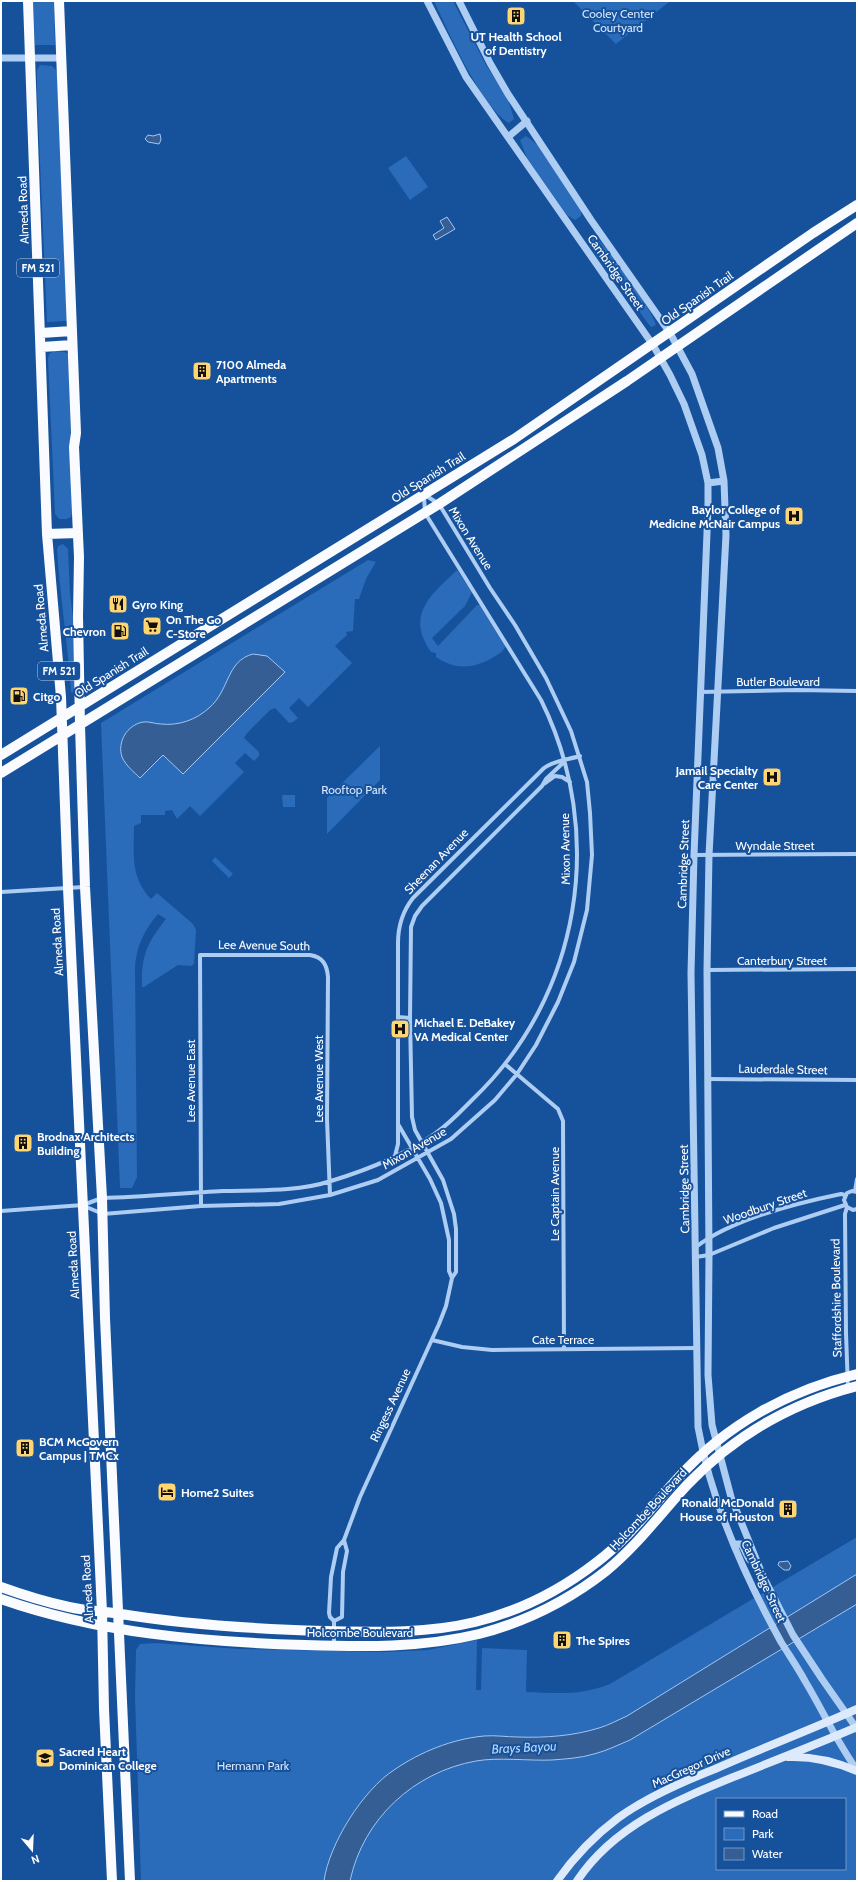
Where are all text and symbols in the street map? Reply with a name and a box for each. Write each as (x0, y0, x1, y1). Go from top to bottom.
building icon: UT Health School of Dentistry (505, 5, 527, 27)
park label: Cooley Center Courtyard (582, 6, 654, 35)
place label: UT Health School of Dentistry (470, 29, 562, 58)
street label: Almeda Road (14, 176, 32, 244)
street label: Cambridge Street (584, 231, 648, 313)
road number: FM 521 (17, 259, 59, 277)
street label: Old Spanish Trail (658, 268, 736, 328)
place label: 7100 Almeda Apartments (216, 357, 286, 386)
building icon: 7100 Almeda Apartments (191, 360, 213, 382)
street label: Old Spanish Trail (388, 448, 468, 506)
place label: Baylor College of Medicine McNair Campus (649, 502, 780, 531)
street label: Mixon Avenue (446, 504, 496, 572)
hospital icon: Baylor College of Medicine McNair Campus (783, 505, 805, 527)
street label: Almeda Road (31, 583, 51, 653)
restaurant icon: Gyro King (107, 593, 129, 615)
place label: Gyro King (132, 597, 183, 612)
place label: On The Go C-Store (166, 612, 221, 641)
supermarket icon: On The Go C-Store (141, 615, 163, 637)
fuel station icon: Chevron (109, 620, 131, 642)
place label: Chevron (63, 624, 106, 639)
street label: Old Spanish Trail (71, 643, 151, 701)
road number: FM 521 (38, 662, 80, 680)
street label: Butler Boulevard (736, 674, 820, 689)
fuel station icon: Citgo (8, 685, 30, 707)
place label: Citgo (33, 689, 61, 704)
place label: Jamail Specialty Care Center (675, 763, 759, 792)
hospital icon: Jamail Specialty Care Center (761, 766, 783, 788)
park label: Rooftop Park (321, 782, 387, 797)
street label: Mixon Avenue (557, 813, 573, 885)
street label: Cambridge Street (674, 819, 692, 909)
street label: Sheenan Avenue (401, 825, 471, 897)
street label: Wyndale Street (736, 838, 814, 853)
street label: Almeda Road (48, 908, 66, 976)
street label: Lee Avenue South (218, 937, 310, 953)
street label: Canterbury Street (737, 953, 827, 968)
place label: Michael E. DeBakey VA Medical Center (414, 1015, 516, 1044)
hospital icon: Michael E. DeBakey VA Medical Center (389, 1018, 411, 1040)
street label: Lee Avenue West (311, 1035, 326, 1123)
street label: Lee Avenue East (183, 1039, 198, 1123)
street label: Lauderdale Street (738, 1061, 828, 1077)
street label: Mixon Avenue (379, 1124, 449, 1172)
place label: Brodnax Architects Building (37, 1129, 134, 1158)
building icon: Brodnax Architects Building (12, 1132, 34, 1154)
street label: Cambridge Street (676, 1144, 692, 1234)
street label: Le Captain Avenue (547, 1147, 562, 1241)
street label: Woodbury Street (721, 1185, 809, 1227)
street label: Almeda Road (64, 1231, 82, 1299)
street label: Staffordshire Boulevard (827, 1239, 845, 1357)
street label: Cate Terrace (532, 1332, 594, 1347)
street label: Ringess Avenue (366, 1366, 414, 1444)
place label: BCM McGovern Campus | TMCx (39, 1434, 119, 1463)
building icon: BCM McGovern Campus | TMCx (14, 1437, 36, 1459)
street label: Holcombe Boulevard (606, 1465, 690, 1553)
hotel icon: Home2 Suites (156, 1481, 178, 1503)
place label: Home2 Suites (181, 1485, 254, 1500)
place label: Ronald McDonald House of Houston (680, 1495, 774, 1524)
building icon: Ronald McDonald House of Houston (777, 1498, 799, 1520)
street label: Cambridge Street (738, 1537, 790, 1625)
street label: Almeda Road (78, 1555, 96, 1623)
street label: Holcombe Boulevard (307, 1625, 413, 1640)
building icon: The Spires (551, 1629, 573, 1651)
place label: The Spires (576, 1633, 630, 1648)
water label: Brays Bayou (491, 1737, 557, 1757)
street label: MacGregor Drive (649, 1743, 733, 1791)
place label: Sacred Heart Dominican College (59, 1744, 157, 1773)
school or university icon: Sacred Heart Dominican College (34, 1747, 56, 1769)
park label: Hermann Park (217, 1758, 290, 1773)
legend (716, 1798, 846, 1870)
text: Road (752, 1806, 778, 1821)
text: Park (752, 1826, 774, 1841)
north arrow (12, 1830, 52, 1870)
text: Water (752, 1846, 783, 1861)
text: N (29, 1852, 41, 1867)

